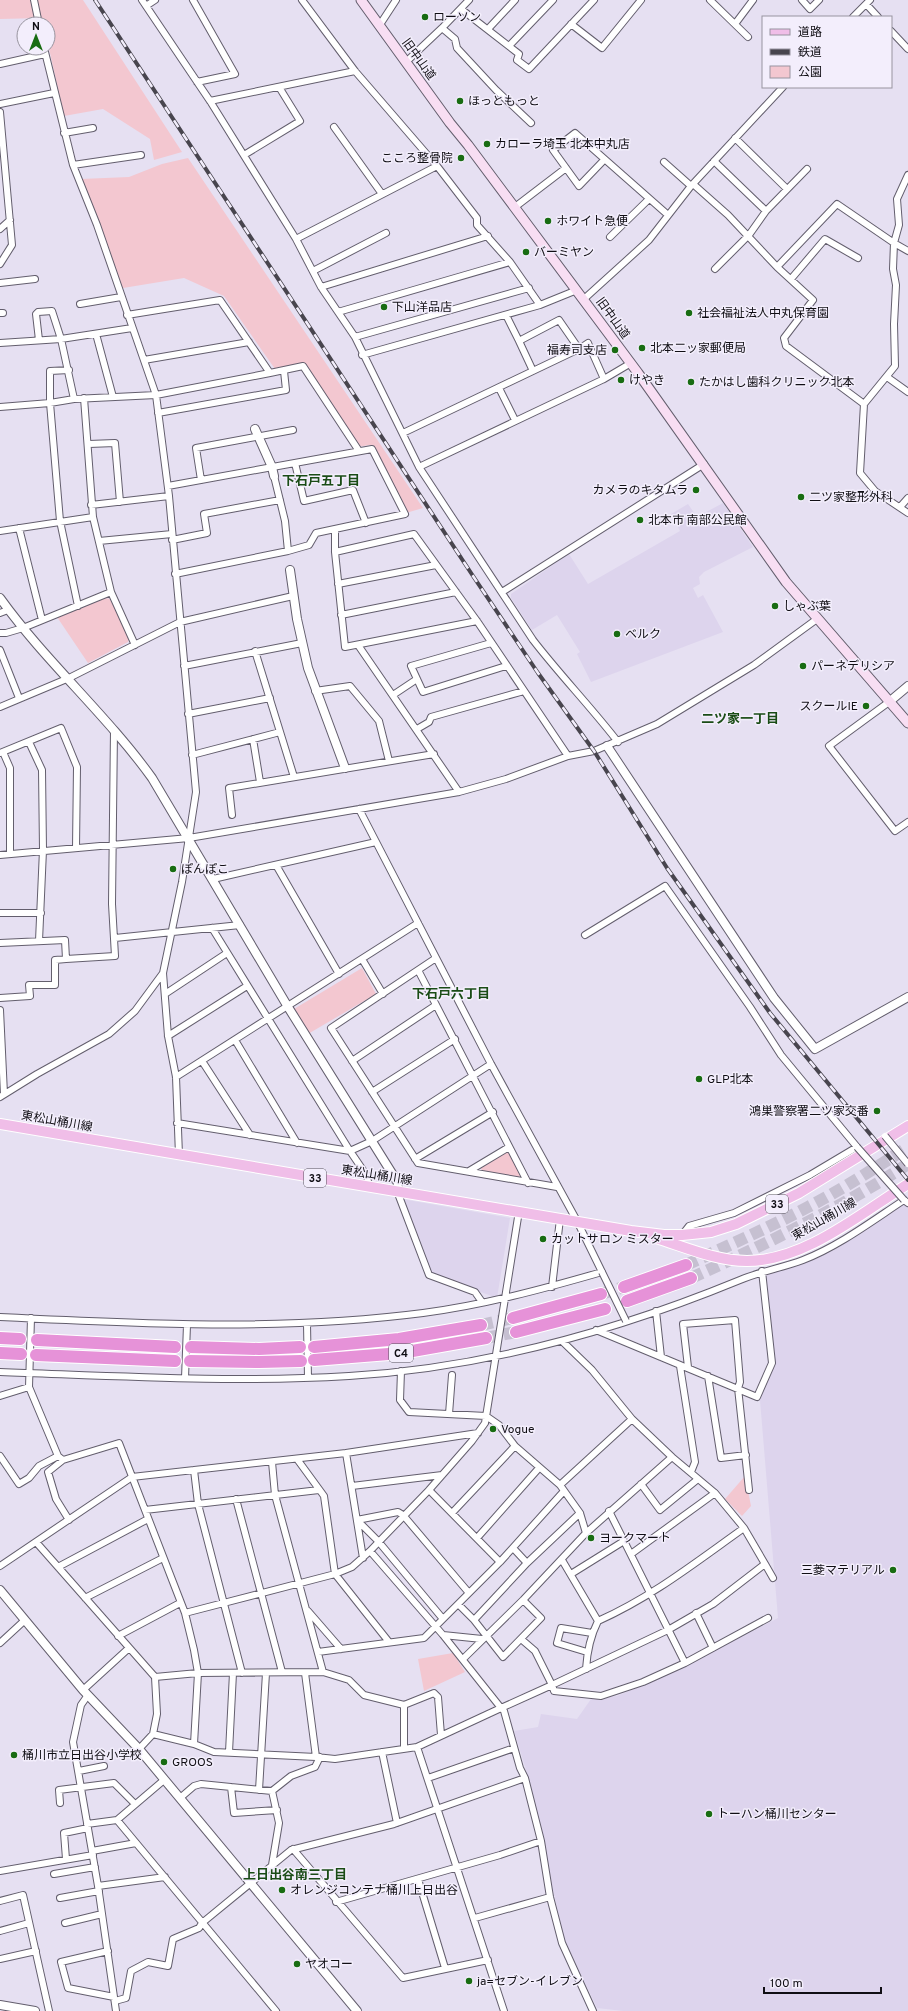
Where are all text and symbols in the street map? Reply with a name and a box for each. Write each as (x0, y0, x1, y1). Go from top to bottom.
place label: ローソン (433, 10, 481, 26)
marker: ローソン (420, 12, 430, 22)
north arrow (16, 16, 56, 56)
legend (762, 16, 892, 88)
text: N (32, 20, 40, 34)
text: 道路 (798, 25, 822, 41)
street label: 旧中山道 (398, 35, 439, 84)
text: 鉄道 (798, 45, 822, 61)
text: 公園 (798, 65, 822, 81)
place label: ほっともっと (468, 94, 540, 110)
marker: ほっともっと (455, 96, 465, 106)
place label: カローラ埼玉 北本中丸店 (495, 137, 630, 153)
marker: カローラ埼玉 北本中丸店 (482, 139, 492, 149)
place label: こころ整骨院 (381, 151, 453, 167)
marker: こころ整骨院 (456, 153, 466, 163)
place label: ホワイト急便 (556, 214, 628, 230)
marker: ホワイト急便 (543, 216, 553, 226)
place label: バーミヤン (534, 245, 594, 261)
marker: バーミヤン (521, 247, 531, 257)
street label: 旧中山道 (592, 294, 633, 343)
place label: 下山洋品店 (392, 300, 452, 316)
marker: 下山洋品店 (379, 302, 389, 312)
place label: 社会福祉法人中丸保育園 (697, 306, 829, 322)
marker: 社会福祉法人中丸保育園 (684, 308, 694, 318)
place label: 北本二ッ家郵便局 (650, 341, 746, 357)
place label: 福寿司支店 (547, 343, 607, 359)
marker: 北本二ッ家郵便局 (637, 343, 647, 353)
marker: 福寿司支店 (610, 345, 620, 355)
place label: けやき (629, 373, 665, 389)
marker: けやき (616, 375, 626, 385)
place label: たかはし歯科クリニック北本 (699, 375, 855, 391)
marker: たかはし歯科クリニック北本 (686, 377, 696, 387)
district label: 下石戸五丁目 (282, 474, 360, 490)
place label: カメラのキタムラ (593, 483, 688, 499)
marker: カメラのキタムラ (691, 485, 701, 495)
place label: 二ツ家整形外科 (809, 490, 893, 506)
marker: 二ツ家整形外科 (796, 492, 806, 502)
place label: 北本市 南部公民館 (648, 513, 747, 529)
marker: 北本市 南部公民館 (635, 515, 645, 525)
place label: しゃぶ葉 (783, 599, 831, 615)
marker: しゃぶ葉 (770, 601, 780, 611)
place label: ベルク (625, 627, 661, 643)
marker: ベルク (612, 629, 622, 639)
place label: パーネデリシア (811, 659, 895, 675)
marker: パーネデリシア (798, 661, 808, 671)
place label: スクールIE (799, 699, 858, 715)
marker: スクールIE (861, 701, 871, 711)
district label: 二ツ家一丁目 (701, 712, 779, 728)
place label: ぽんぽこ (181, 862, 229, 878)
marker: ぽんぽこ (168, 864, 178, 874)
district label: 下石戸六丁目 (412, 987, 490, 1003)
place label: GLP北本 (707, 1072, 754, 1088)
marker: GLP北本 (694, 1074, 704, 1084)
place label: 鴻巣警察署二ツ家交番 (749, 1104, 869, 1120)
marker: 鴻巣警察署二ツ家交番 (872, 1106, 882, 1116)
street label: 東松山桶川線 (20, 1108, 94, 1136)
street label: 東松山桶川線 (340, 1162, 414, 1190)
road number: 33 (304, 1169, 326, 1187)
road number: 33 (766, 1195, 788, 1213)
street label: 東松山桶川線 (789, 1195, 860, 1245)
place label: カットサロン ミスター (551, 1232, 674, 1248)
marker: カットサロン ミスター (538, 1234, 548, 1244)
road number: C4 (389, 1344, 413, 1362)
place label: Vogue (501, 1422, 534, 1438)
marker: Vogue (488, 1424, 498, 1434)
place label: ヨークマート (599, 1531, 671, 1547)
marker: ヨークマート (586, 1533, 596, 1543)
place label: 三菱マテリアル (801, 1563, 885, 1579)
marker: 三菱マテリアル (888, 1565, 898, 1575)
place label: 桶川市立日出谷小学校 (22, 1748, 142, 1764)
marker: 桶川市立日出谷小学校 (9, 1750, 19, 1760)
place label: GROOS (172, 1755, 213, 1771)
marker: GROOS (159, 1757, 169, 1767)
place label: トーハン桶川センター (717, 1807, 837, 1823)
marker: トーハン桶川センター (704, 1809, 714, 1819)
district label: 上日出谷南三丁目 (243, 1868, 347, 1884)
place label: オレンジコンテナ桶川上日出谷 (290, 1883, 458, 1899)
marker: オレンジコンテナ桶川上日出谷 (277, 1885, 287, 1895)
place label: ヤオコー (305, 1957, 353, 1973)
marker: ヤオコー (292, 1959, 302, 1969)
scale bar (764, 1969, 881, 1995)
place label: ja=セブン-イレブン (476, 1974, 583, 1990)
marker: ja=セブン-イレブン (464, 1976, 474, 1986)
text: 100 m (770, 1976, 803, 1992)

